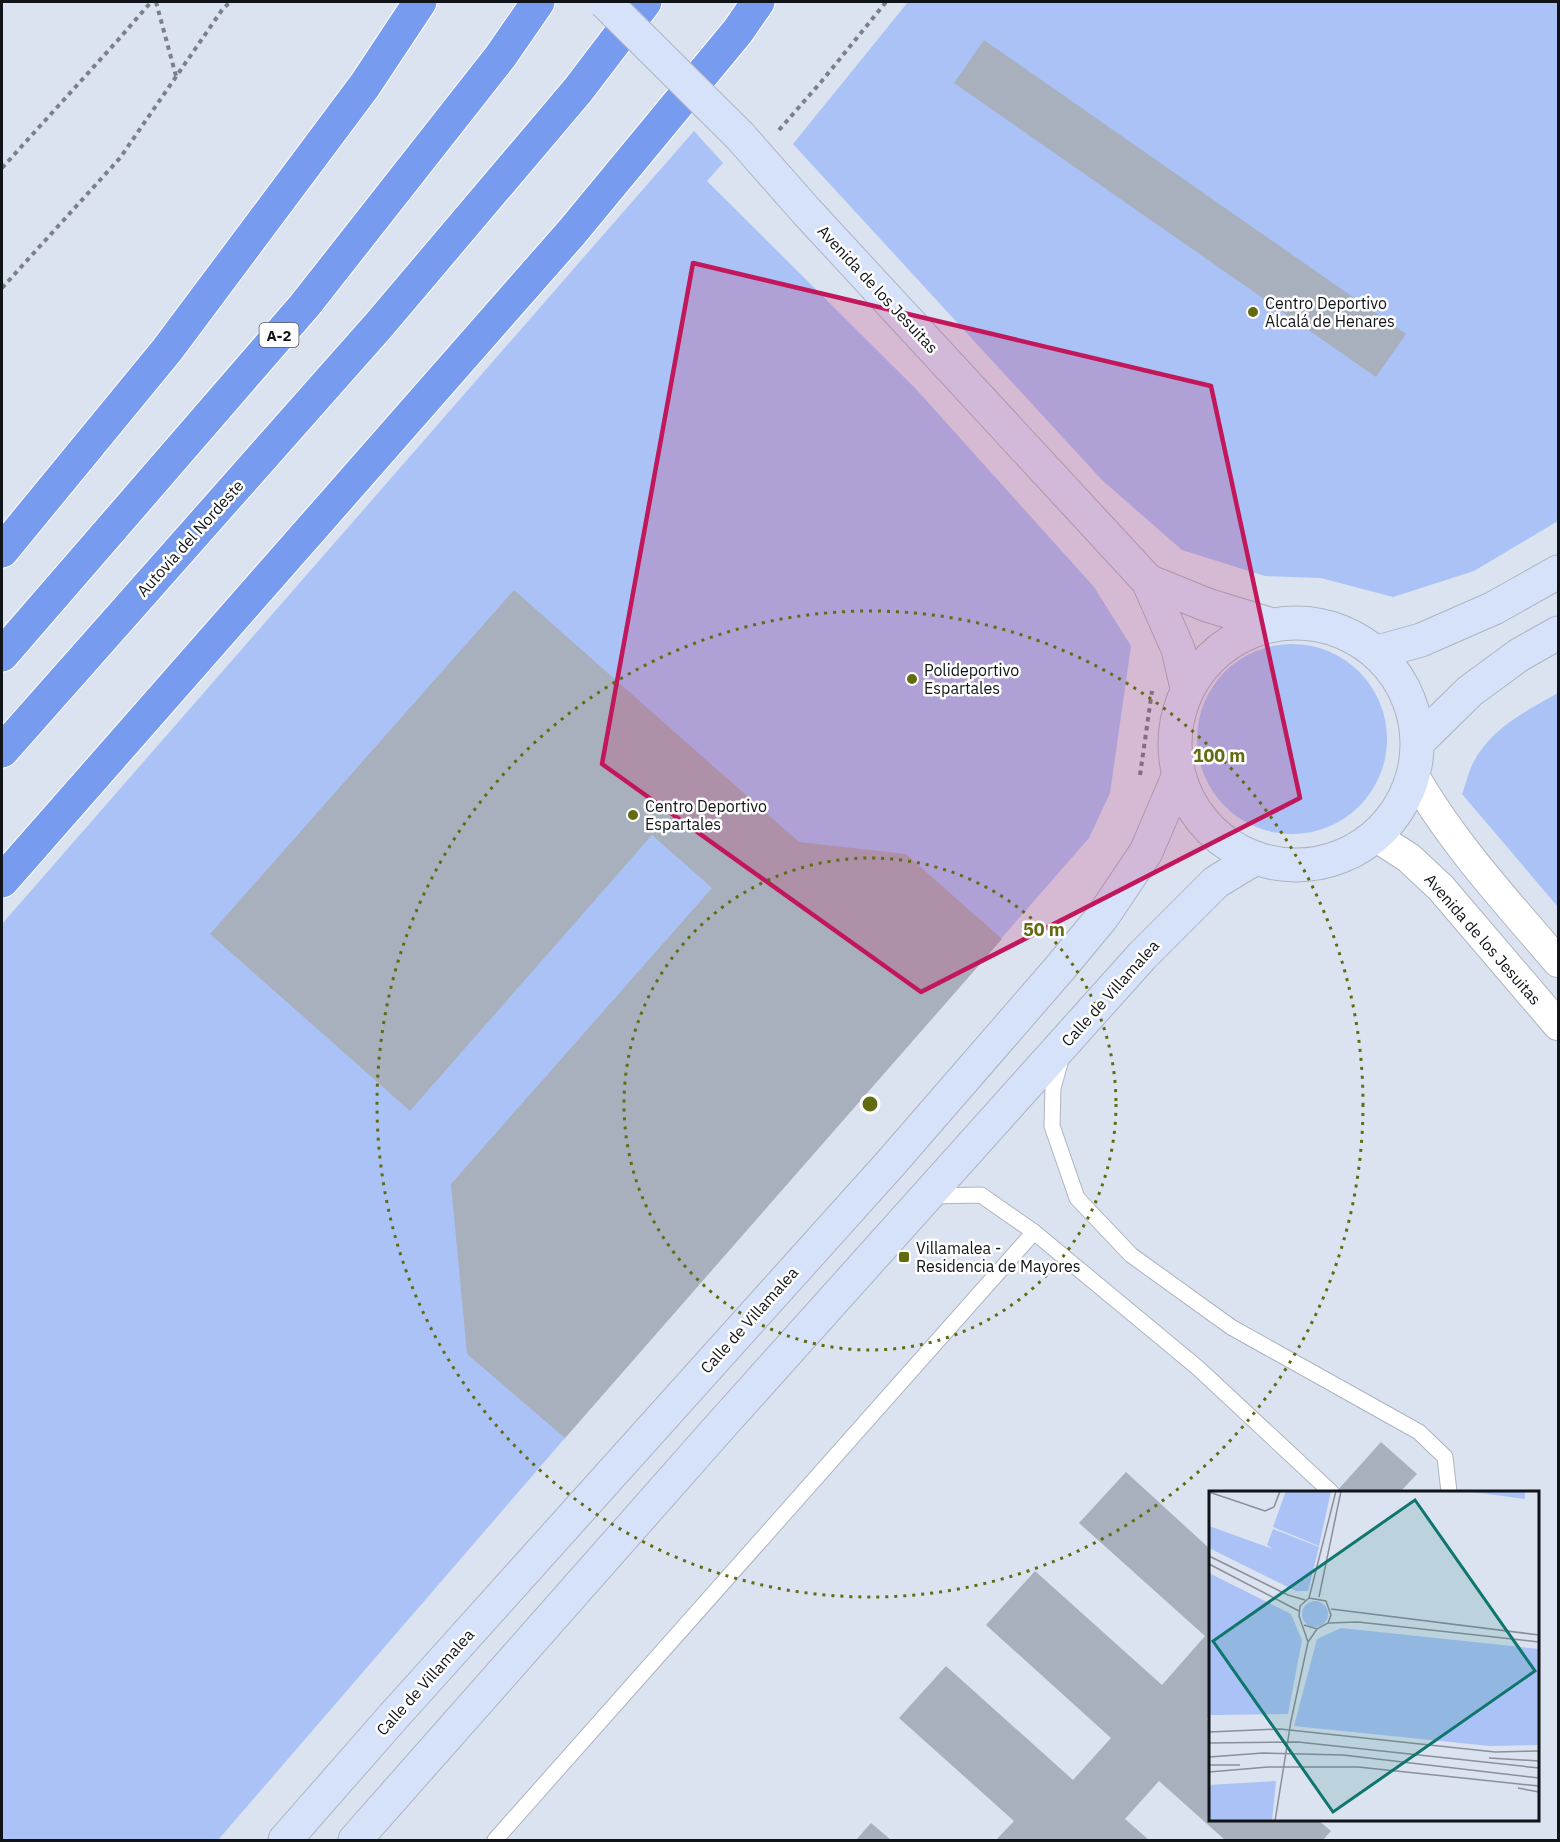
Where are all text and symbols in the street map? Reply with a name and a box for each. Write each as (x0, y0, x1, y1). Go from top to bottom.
street label: Avenida de los Jesuitas (814, 221, 942, 357)
place label: Centro Deportivo Alcalá de Henares (1265, 293, 1395, 331)
marker: Centro Deportivo Alcalá de Henares (1246, 305, 1260, 319)
road number: A-2 (260, 323, 298, 347)
street label: Autovía del Nordeste (132, 475, 248, 601)
place label: Polideportivo Espartales (924, 660, 1019, 698)
marker: Polideportivo Espartales (905, 672, 919, 686)
text: 100 m (1193, 744, 1245, 767)
place label: Centro Deportivo Espartales (645, 796, 767, 834)
marker: Centro Deportivo Espartales (626, 808, 640, 822)
street label: Avenida de los Jesuitas (1420, 869, 1546, 1009)
text: 50 m (1023, 918, 1065, 941)
street label: Calle de Villamalea (1057, 935, 1163, 1050)
centre of rings (860, 1094, 880, 1114)
place label: Villamalea - Residencia de Mayores (916, 1238, 1081, 1276)
marker: Villamalea - Residencia de Mayores (897, 1250, 911, 1264)
street label: Calle de Villamalea (696, 1262, 802, 1377)
inset map (1209, 1491, 1539, 1821)
street label: Calle de Villamalea (372, 1624, 478, 1739)

